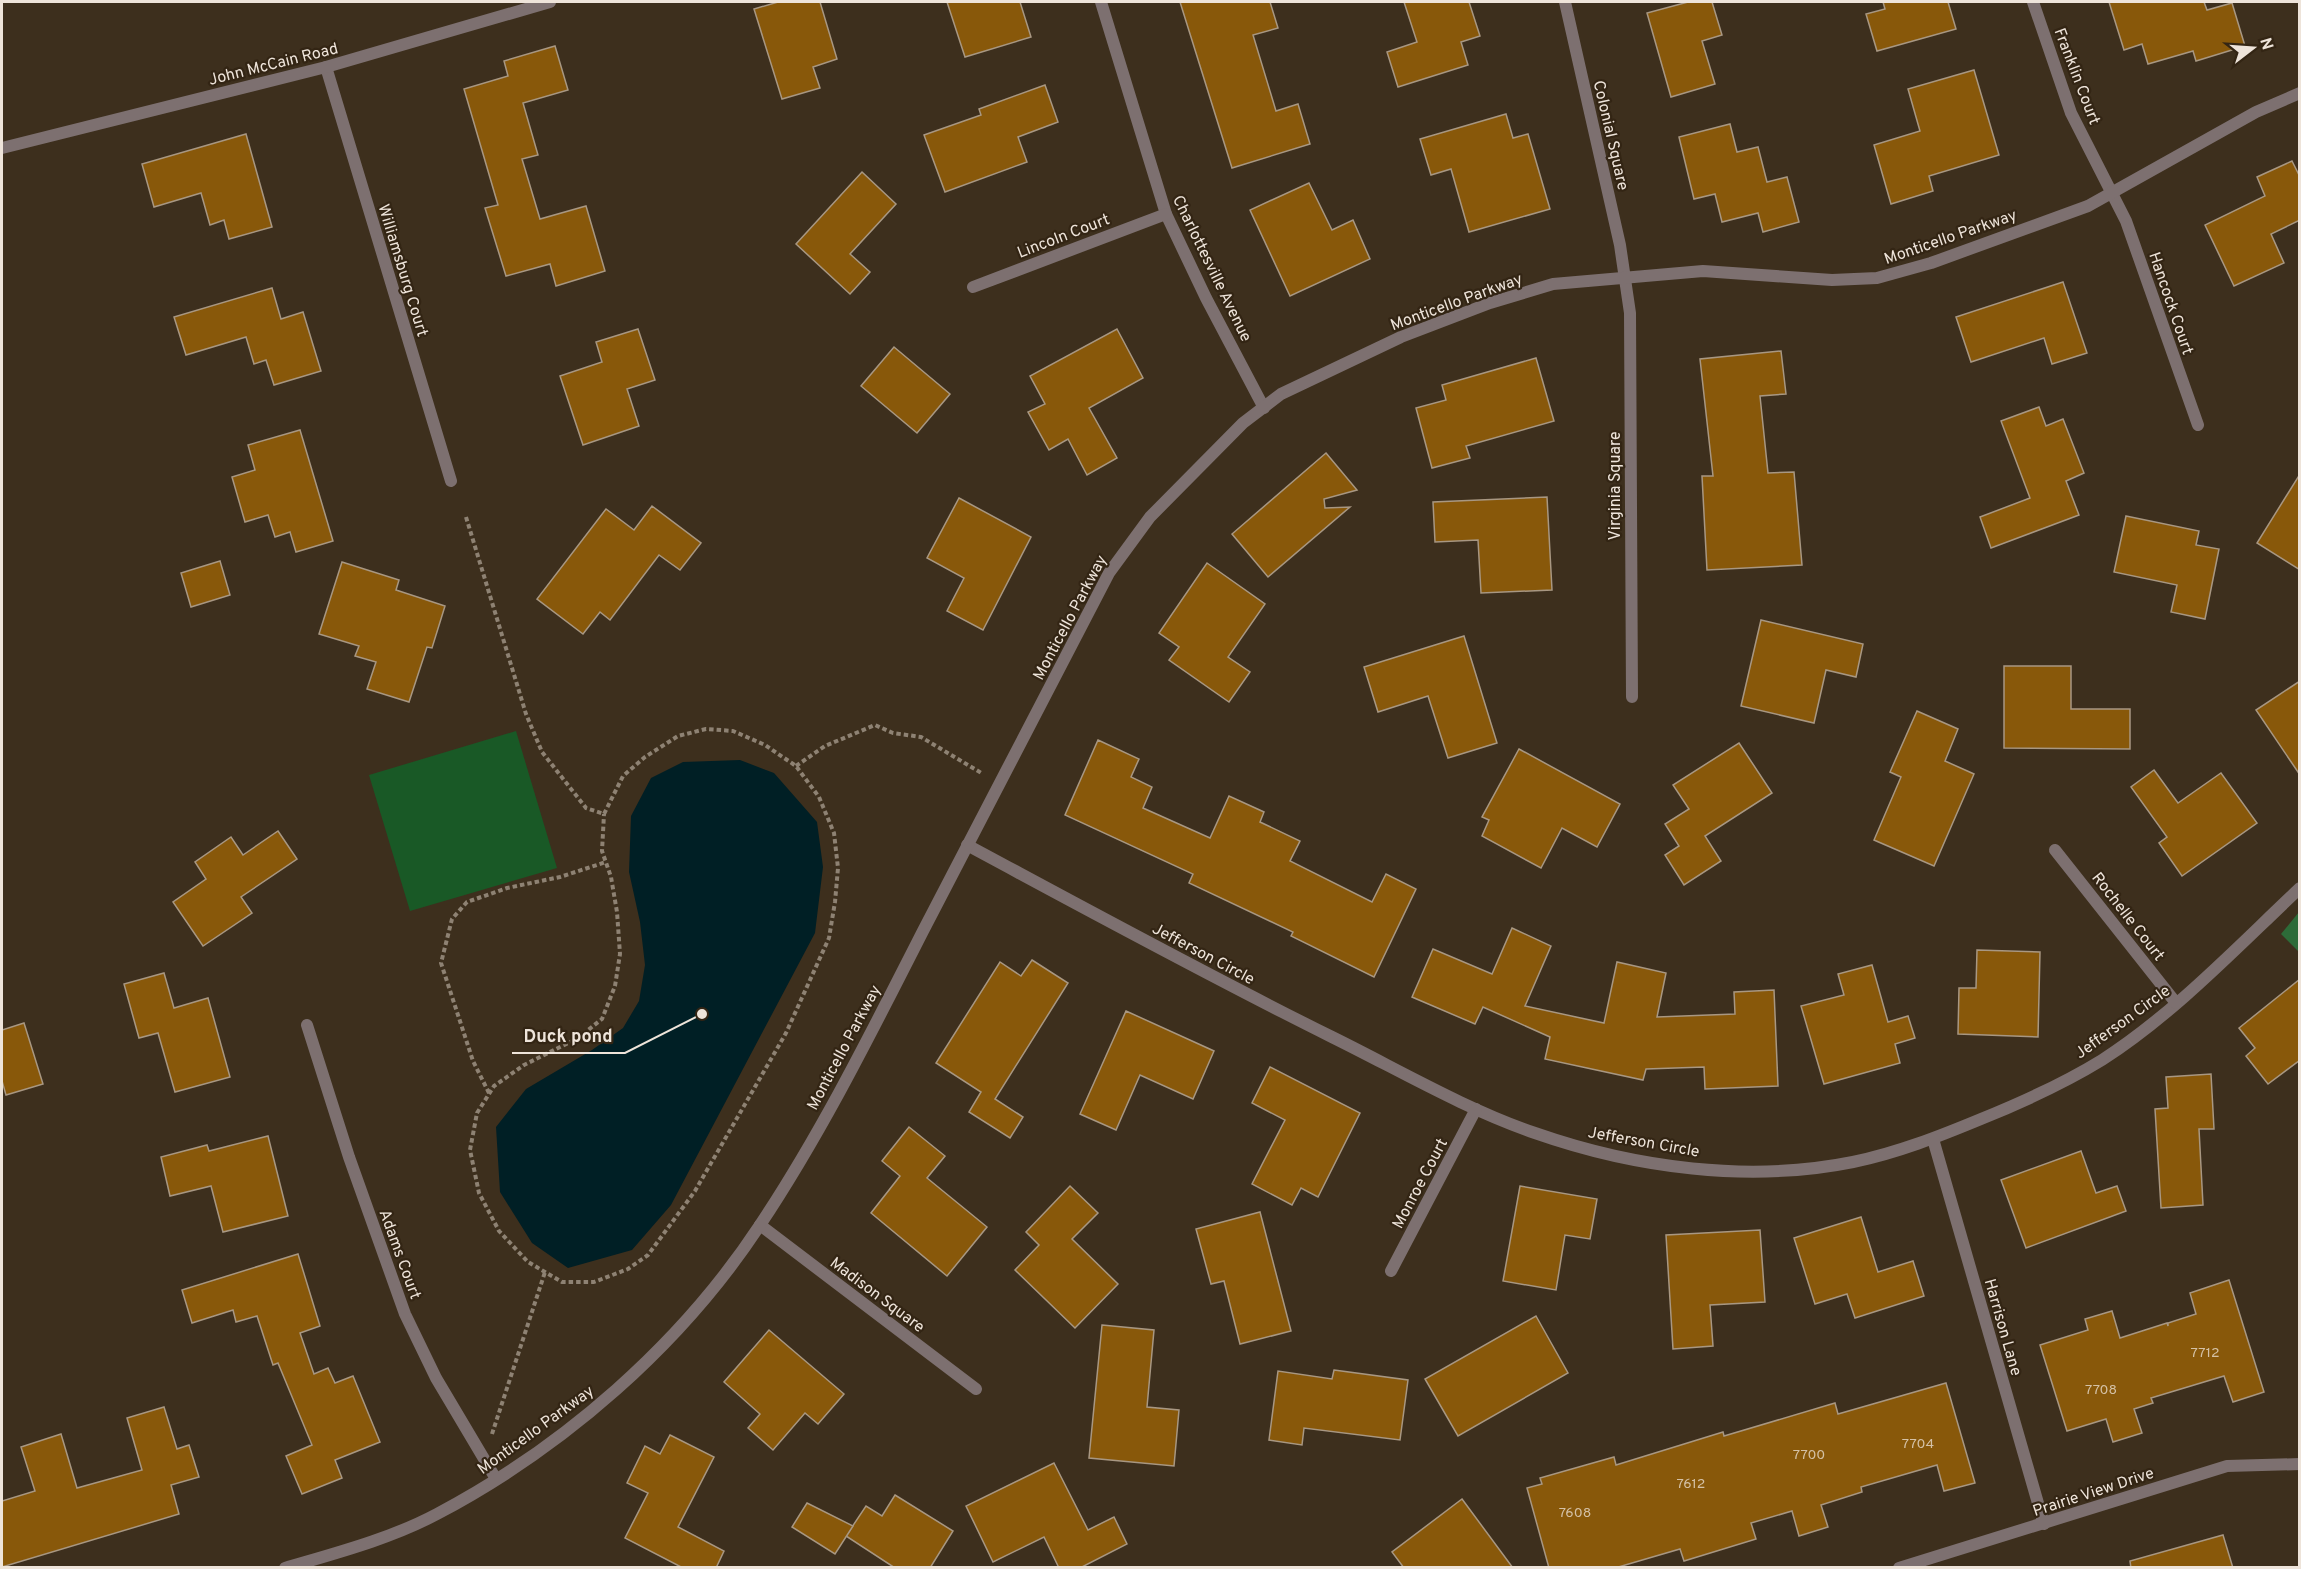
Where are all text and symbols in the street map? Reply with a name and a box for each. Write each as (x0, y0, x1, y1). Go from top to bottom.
north arrow (2223, 18, 2283, 78)
street label: Franklin Court (2049, 26, 2104, 128)
text: N (2254, 36, 2277, 53)
street label: John McCain Road (207, 39, 340, 91)
street label: Colonial Square (1588, 78, 1632, 192)
street label: Charlottesville Avenue (1167, 192, 1255, 345)
street label: Williamsburg Court (372, 202, 432, 339)
street label: Monticello Parkway (1882, 206, 2020, 270)
street label: Lincoln Court (1015, 210, 1113, 264)
street label: Hancock Court (2143, 250, 2197, 358)
street label: Monticello Parkway (1388, 270, 1525, 336)
street label: Virginia Square (1606, 431, 1626, 541)
street label: Monticello Parkway (1029, 552, 1112, 684)
street label: Rochelle Court (2087, 869, 2168, 966)
street label: Jefferson Circle (1148, 919, 1258, 990)
street label: Jefferson Circle (2072, 981, 2175, 1064)
street label: Monticello Parkway (803, 982, 886, 1114)
callout: Duck pond (512, 1017, 625, 1053)
text: Duck pond (523, 1026, 613, 1049)
street label: Jefferson Circle (1586, 1123, 1701, 1163)
street label: Monroe Court (1389, 1135, 1453, 1232)
street label: Adams Court (374, 1207, 425, 1302)
street label: Madison Square (825, 1253, 928, 1338)
street label: Harrison Lane (1979, 1277, 2025, 1378)
house number: 7712 (2190, 1345, 2220, 1362)
street label: Monticello Parkway (474, 1382, 598, 1480)
house number: 7708 (2085, 1382, 2117, 1399)
house number: 7704 (1902, 1436, 1934, 1453)
house number: 7700 (1793, 1447, 1825, 1464)
street label: Prairie View Drive (2030, 1464, 2157, 1522)
house number: 7612 (1677, 1476, 1705, 1493)
house number: 7608 (1559, 1505, 1591, 1522)

